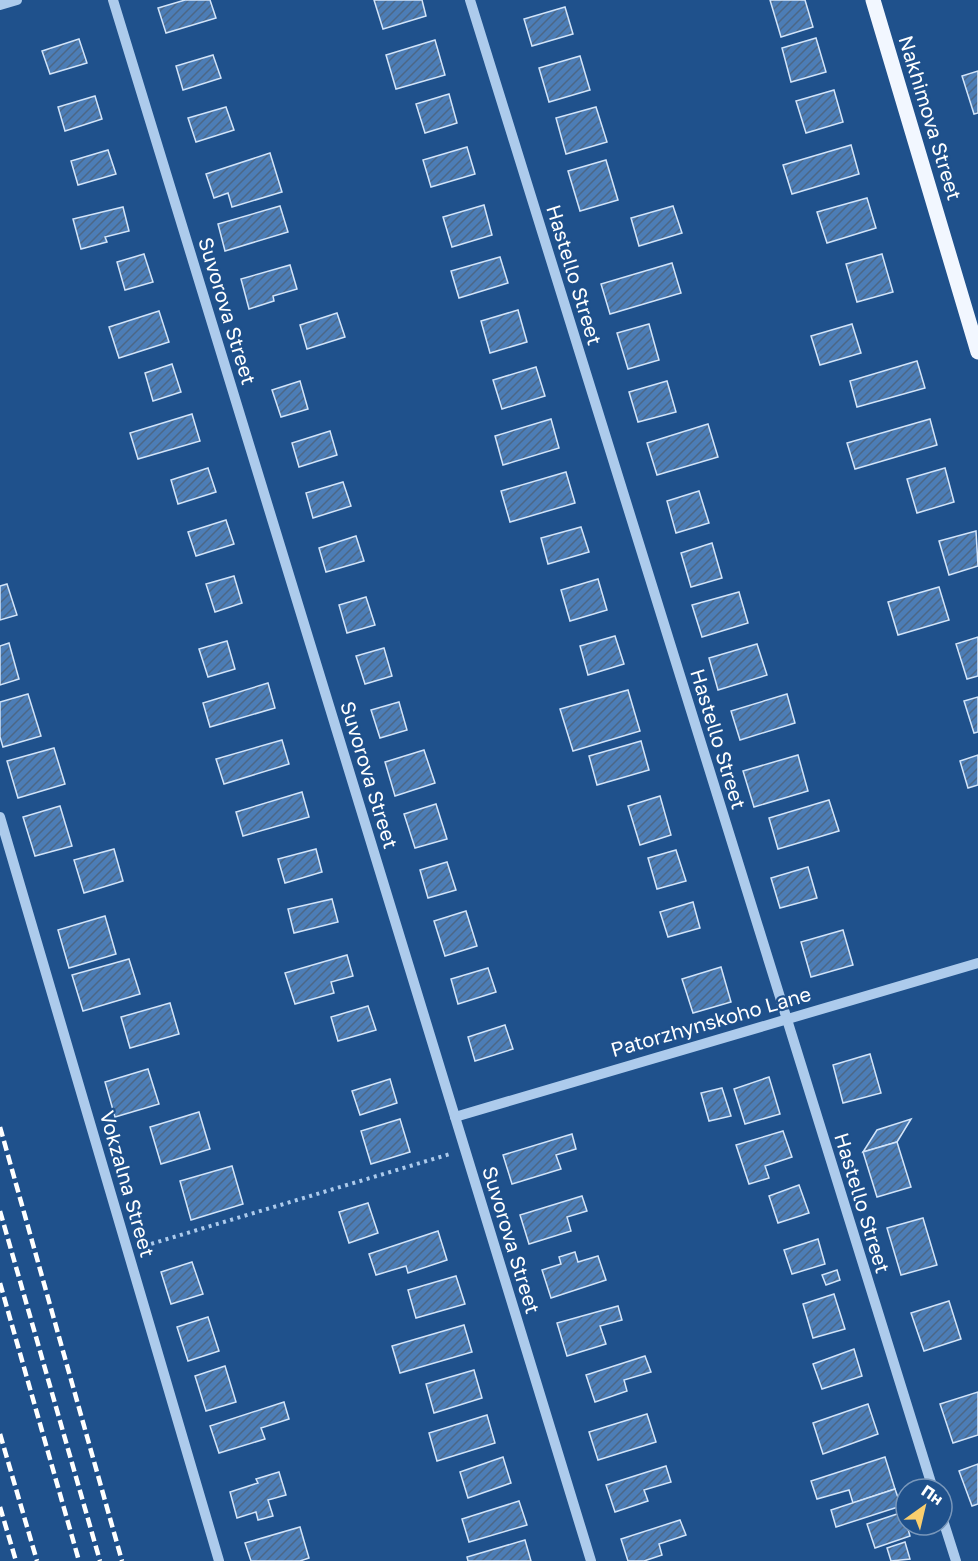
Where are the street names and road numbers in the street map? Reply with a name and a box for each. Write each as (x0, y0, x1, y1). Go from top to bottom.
street label: Nakhimova Street (895, 32, 967, 203)
street label: Hastello Street (542, 202, 608, 348)
street label: Suvorova Street (194, 234, 262, 387)
street label: Hastello Street (686, 666, 752, 812)
street label: Suvorova Street (336, 698, 404, 851)
street label: Patorzhynskoho Lane (608, 981, 814, 1061)
street label: Vokzalna Street (96, 1108, 160, 1260)
street label: Hastello Street (830, 1130, 896, 1276)
street label: Suvorova Street (478, 1163, 546, 1316)

